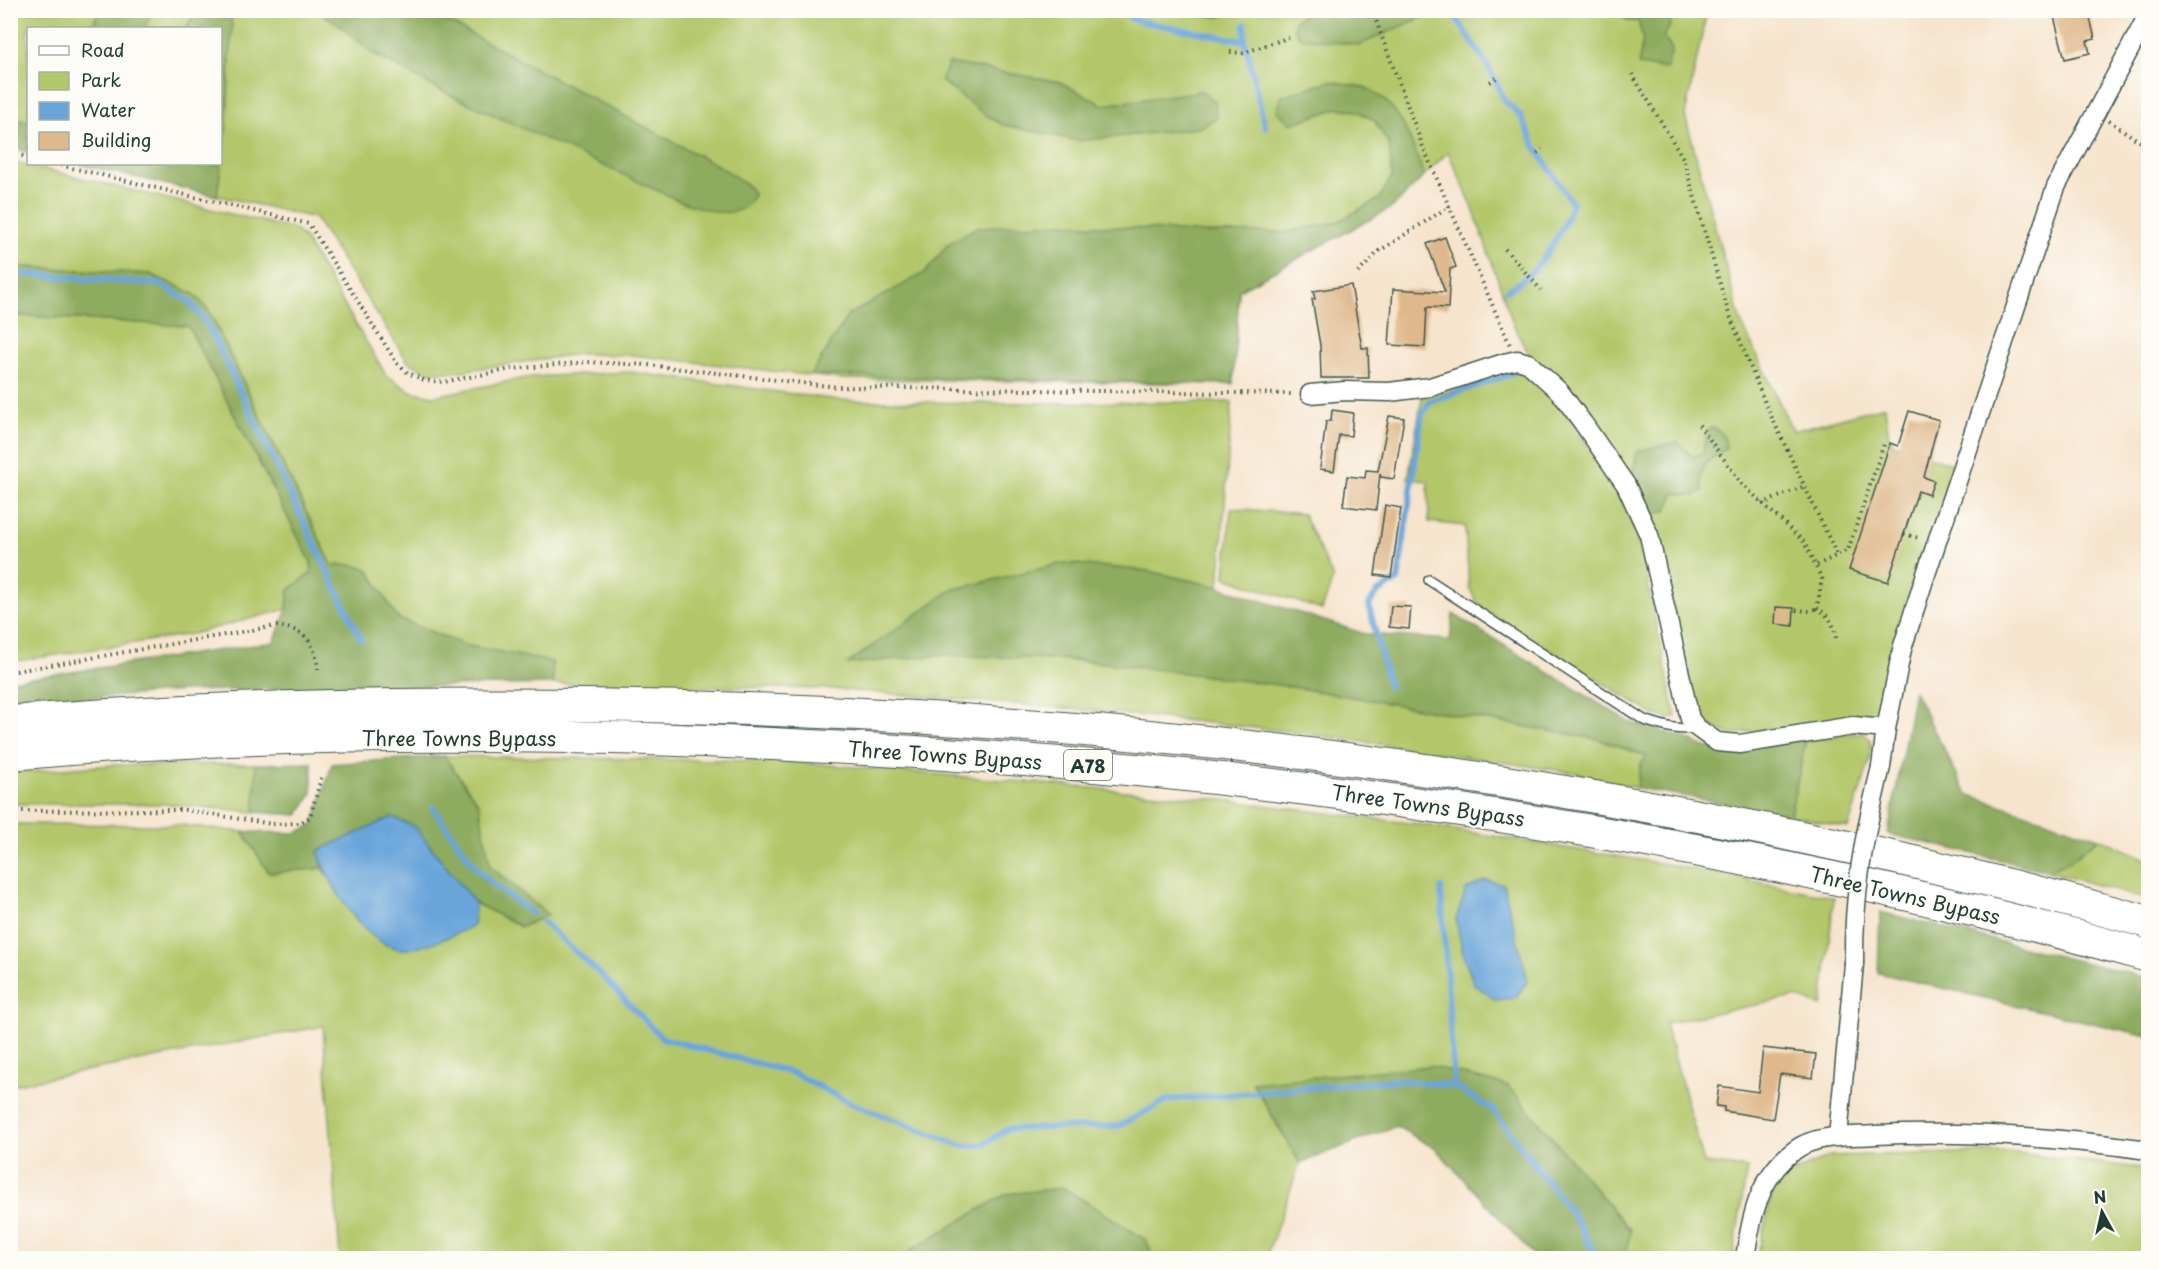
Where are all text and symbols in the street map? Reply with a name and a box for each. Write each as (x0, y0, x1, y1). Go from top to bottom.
legend (27, 27, 222, 165)
text: Road (81, 36, 125, 63)
text: Park (81, 66, 121, 93)
text: Water (81, 96, 136, 123)
text: Building (81, 126, 151, 153)
street label: Three Towns Bypass (362, 723, 556, 753)
street label: Three Towns Bypass (847, 733, 1043, 777)
road number: A78 (1064, 750, 1112, 780)
street label: Three Towns Bypass (1330, 777, 1526, 833)
street label: Three Towns Bypass (1807, 858, 2003, 932)
north arrow (2072, 1182, 2132, 1242)
text: N (2092, 1183, 2108, 1209)

